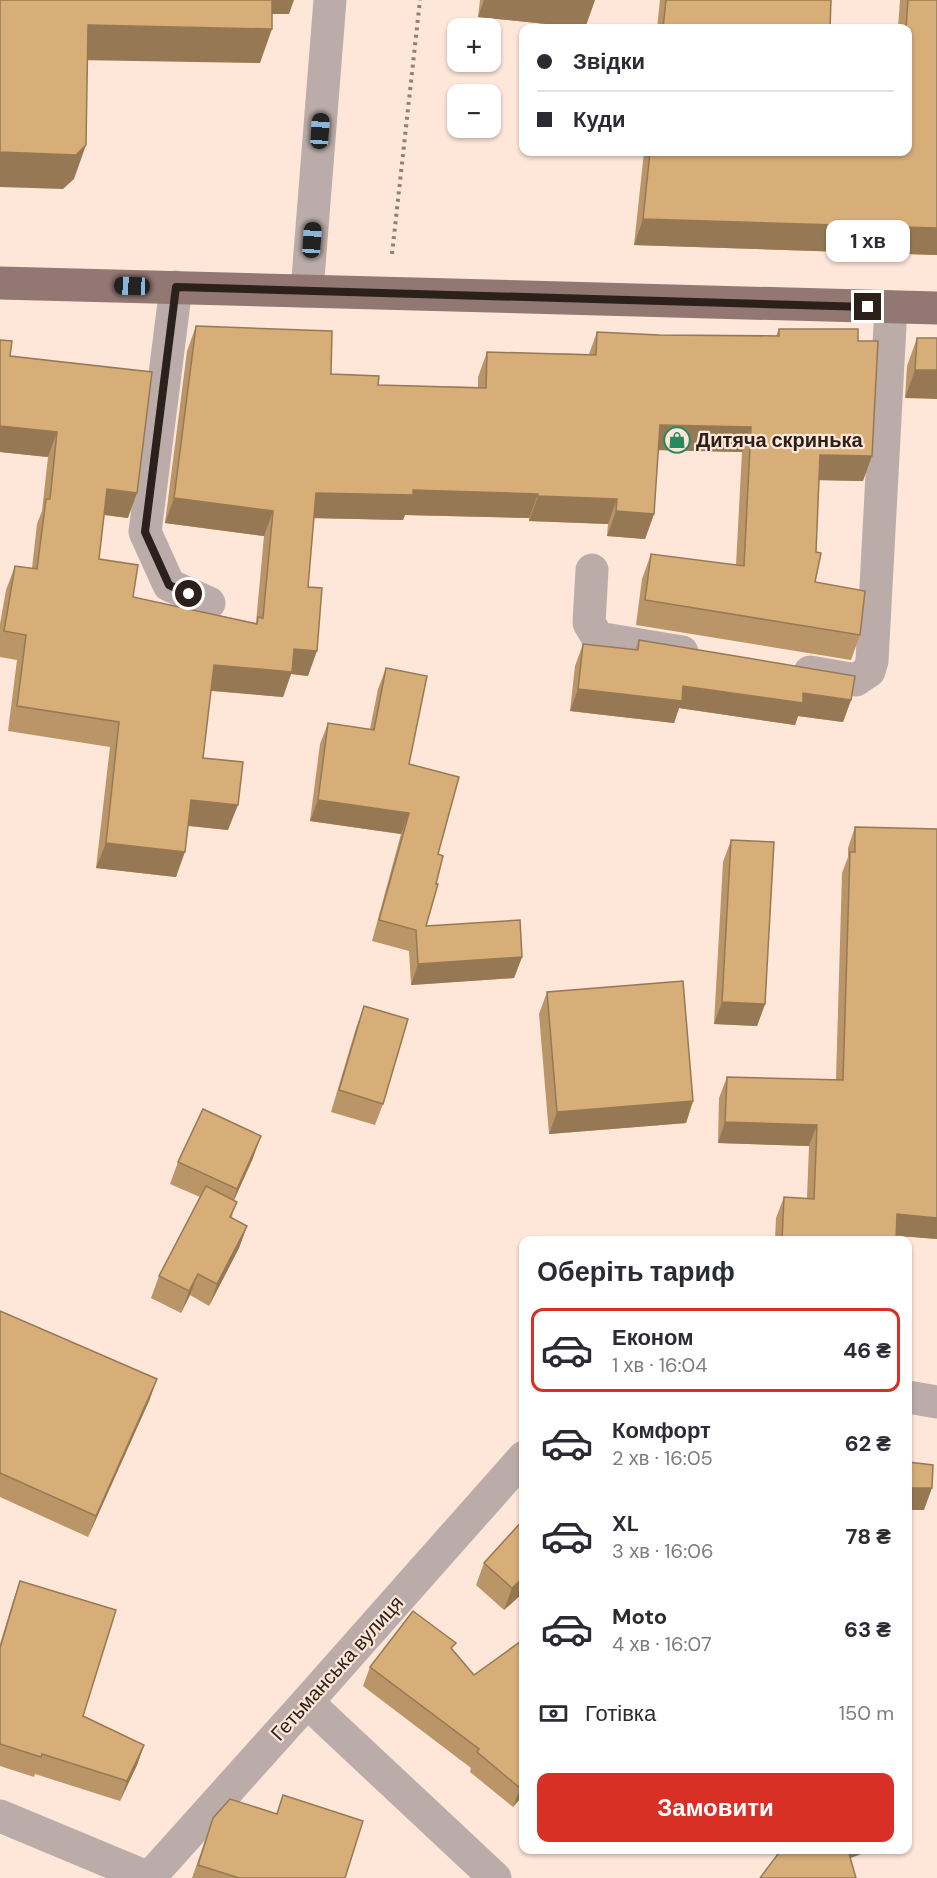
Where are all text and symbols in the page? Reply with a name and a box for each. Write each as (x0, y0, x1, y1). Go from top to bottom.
map controls (447, 18, 501, 138)
button: + (447, 18, 501, 72)
text: Звідки (573, 47, 645, 76)
button: − (447, 84, 501, 138)
text: Куди (573, 105, 626, 134)
car (310, 112, 330, 150)
callout: 1 хв (826, 220, 910, 262)
car (302, 221, 322, 259)
text: 1 хв (850, 228, 886, 254)
car (114, 276, 150, 296)
route end (854, 293, 881, 320)
shop icon: Дитяча скринька (662, 425, 692, 455)
place label: Дитяча скринька (696, 427, 863, 453)
route start (175, 580, 202, 607)
text: Оберіть тариф (537, 1254, 735, 1289)
icon: car (540, 1323, 594, 1377)
text: Економ (612, 1323, 694, 1352)
text: 46 ₴ (843, 1336, 891, 1365)
text: 1 хв · 16:04 (612, 1352, 707, 1378)
icon: car (540, 1416, 594, 1470)
text: Комфорт (612, 1416, 711, 1445)
text: 62 ₴ (845, 1429, 891, 1458)
text: 2 хв · 16:05 (612, 1445, 713, 1471)
icon: car (540, 1509, 594, 1563)
text: XL (612, 1509, 639, 1538)
text: 78 ₴ (846, 1522, 891, 1551)
text: 3 хв · 16:06 (612, 1538, 713, 1564)
street label: Гетьманська вулиця (265, 1590, 409, 1746)
icon: car (540, 1602, 594, 1656)
text: Moto (612, 1602, 667, 1631)
text: 63 ₴ (844, 1615, 891, 1644)
text: 4 хв · 16:07 (612, 1631, 712, 1657)
icon: cash (537, 1697, 570, 1730)
text: Готівка (585, 1699, 656, 1728)
text: 150 m (839, 1700, 894, 1726)
button: Замовити (537, 1773, 894, 1842)

